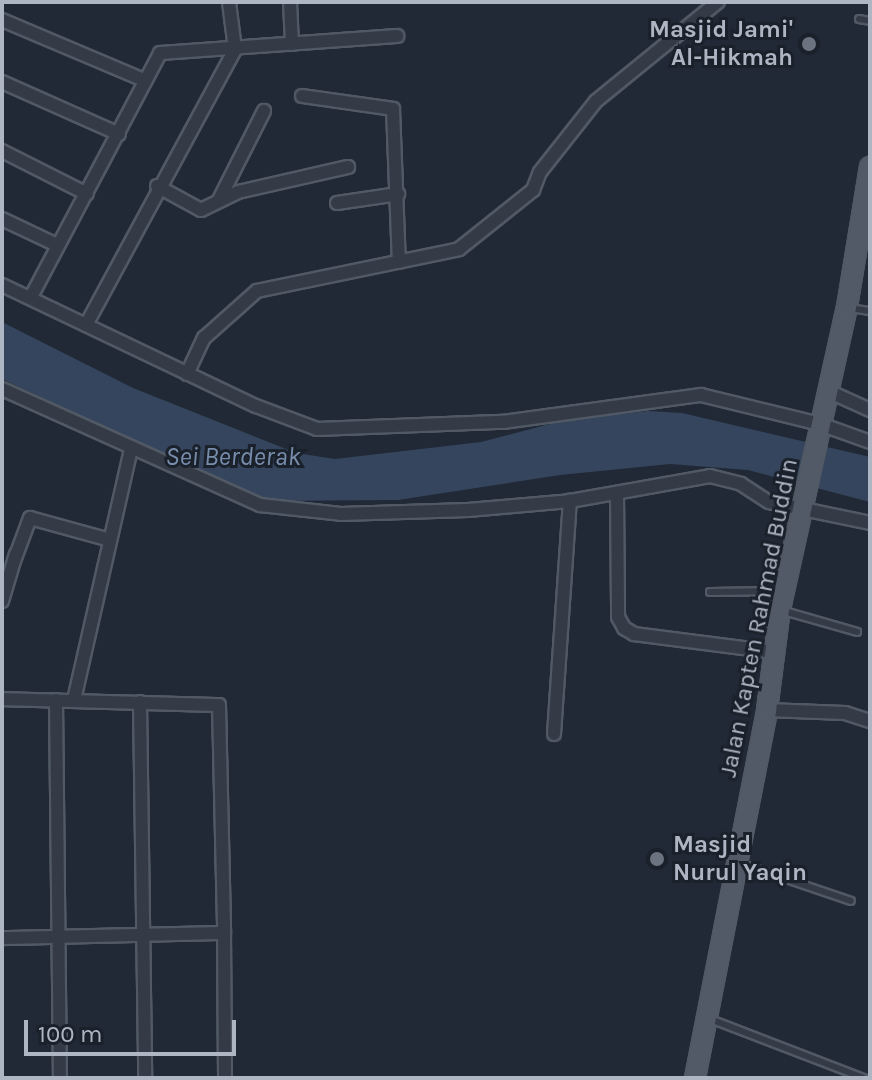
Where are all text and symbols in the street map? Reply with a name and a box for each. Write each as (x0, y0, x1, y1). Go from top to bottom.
place label: Masjid Jami' Al-Hikmah (649, 16, 793, 72)
marker: Masjid Jami' Al-Hikmah (800, 35, 818, 53)
water label: Sei Berderak (165, 441, 301, 473)
street label: Jalan Kapten Rahmad Buddin (714, 456, 804, 780)
place label: Masjid Nurul Yaqin (673, 831, 807, 887)
marker: Masjid Nurul Yaqin (648, 850, 666, 868)
scale bar (28, 1004, 240, 1054)
text: 100 m (38, 1020, 103, 1048)

